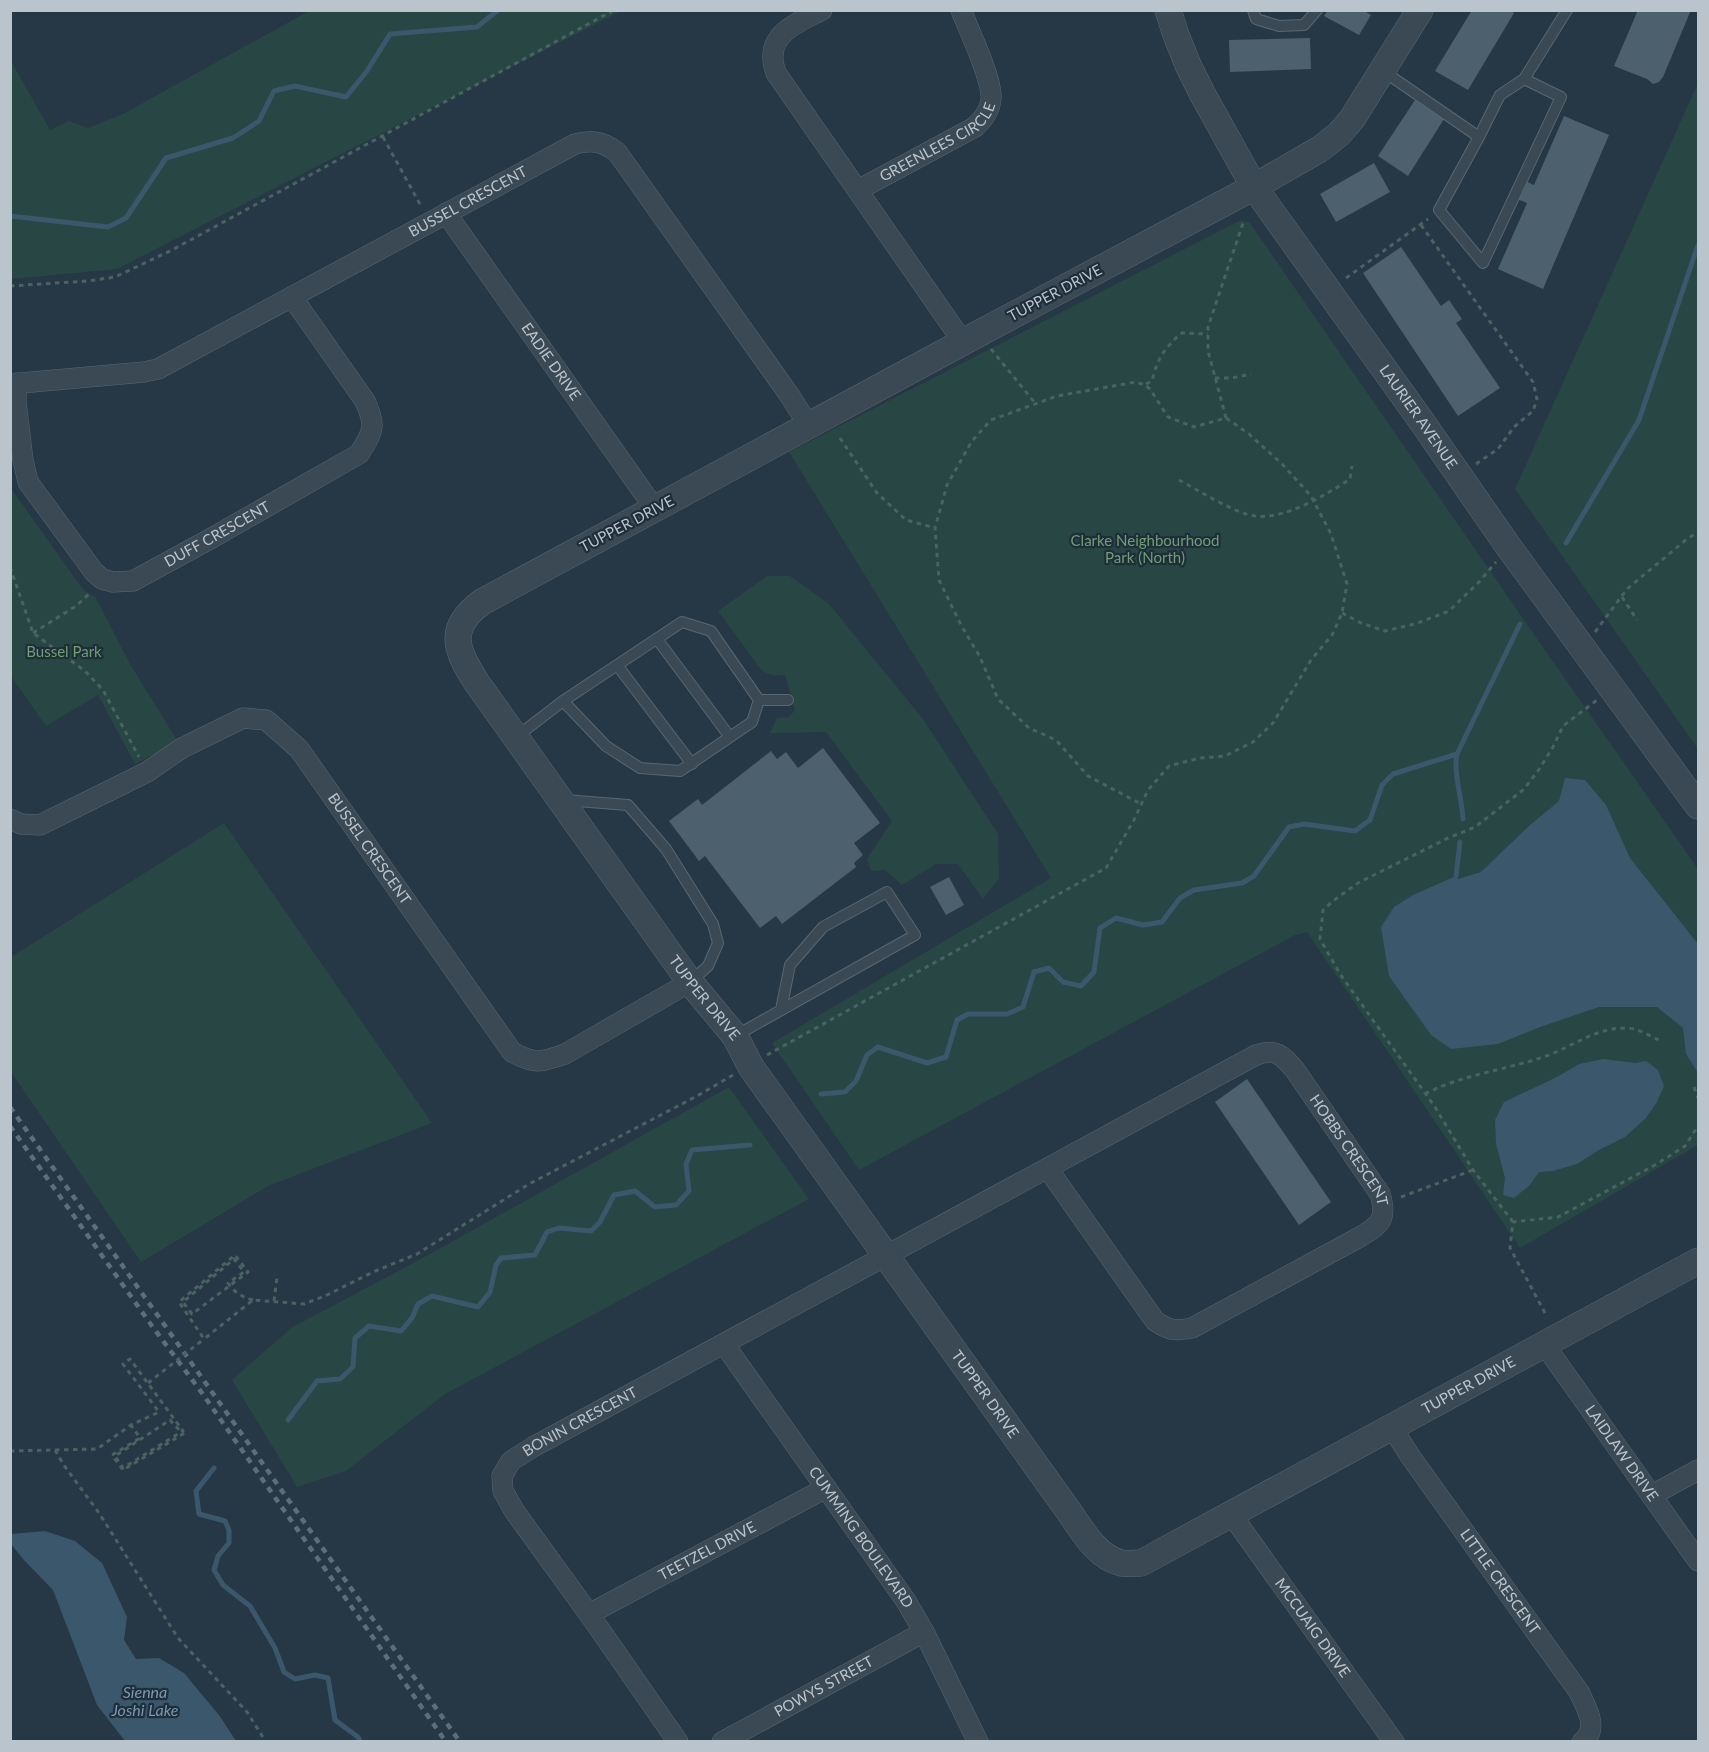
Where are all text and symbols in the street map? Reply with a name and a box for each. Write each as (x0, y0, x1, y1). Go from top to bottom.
street label: GREENLEES CIRCLE (876, 100, 998, 185)
street label: BUSSEL CRESCENT (405, 162, 530, 240)
street label: TUPPER DRIVE (1005, 260, 1105, 324)
street label: EADIE DRIVE (518, 319, 585, 403)
street label: LAURIER AVENUE (1376, 361, 1462, 472)
street label: TUPPER DRIVE (577, 491, 677, 555)
street label: DUFF CRESCENT (161, 497, 273, 570)
park label: Clarke Neighbourhood Park (North) (1071, 531, 1219, 566)
park label: Bussel Park (26, 642, 102, 660)
street label: BUSSEL CRESCENT (325, 789, 415, 908)
street label: TUPPER DRIVE (666, 951, 745, 1043)
street label: HOBBS CRESCENT (1306, 1091, 1393, 1207)
street label: TUPPER DRIVE (948, 1346, 1023, 1441)
street label: TUPPER DRIVE (1418, 1352, 1518, 1417)
street label: BONIN CRESCENT (519, 1382, 640, 1459)
street label: LAIDLAW DRIVE (1582, 1401, 1663, 1504)
street label: CUMMING BOULEVARD (806, 1463, 918, 1611)
street label: TEETZEL DRIVE (655, 1517, 759, 1583)
street label: LITTLE CRESCENT (1457, 1525, 1545, 1637)
street label: MCCUAIG DRIVE (1272, 1574, 1355, 1680)
street label: POWYS STREET (771, 1651, 876, 1720)
water label: Sienna Joshi Lake (110, 1682, 179, 1719)

